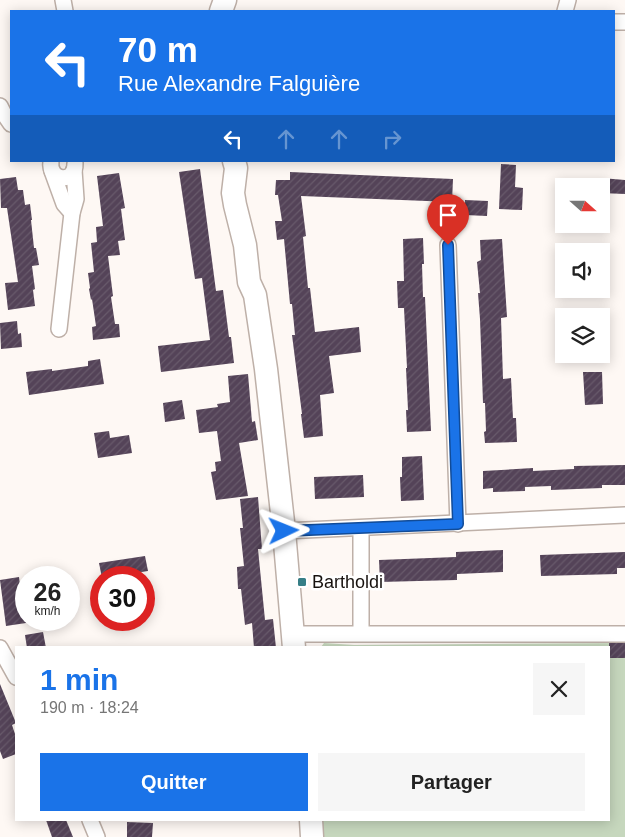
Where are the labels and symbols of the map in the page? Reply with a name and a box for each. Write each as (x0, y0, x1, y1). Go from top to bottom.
north arrow (555, 178, 610, 232)
pin (427, 194, 469, 245)
position arrow (257, 504, 309, 556)
speed limit sign: 30 (90, 566, 155, 631)
place label: Bartholdi (312, 572, 383, 592)
marker: Bartholdi (296, 576, 308, 588)

